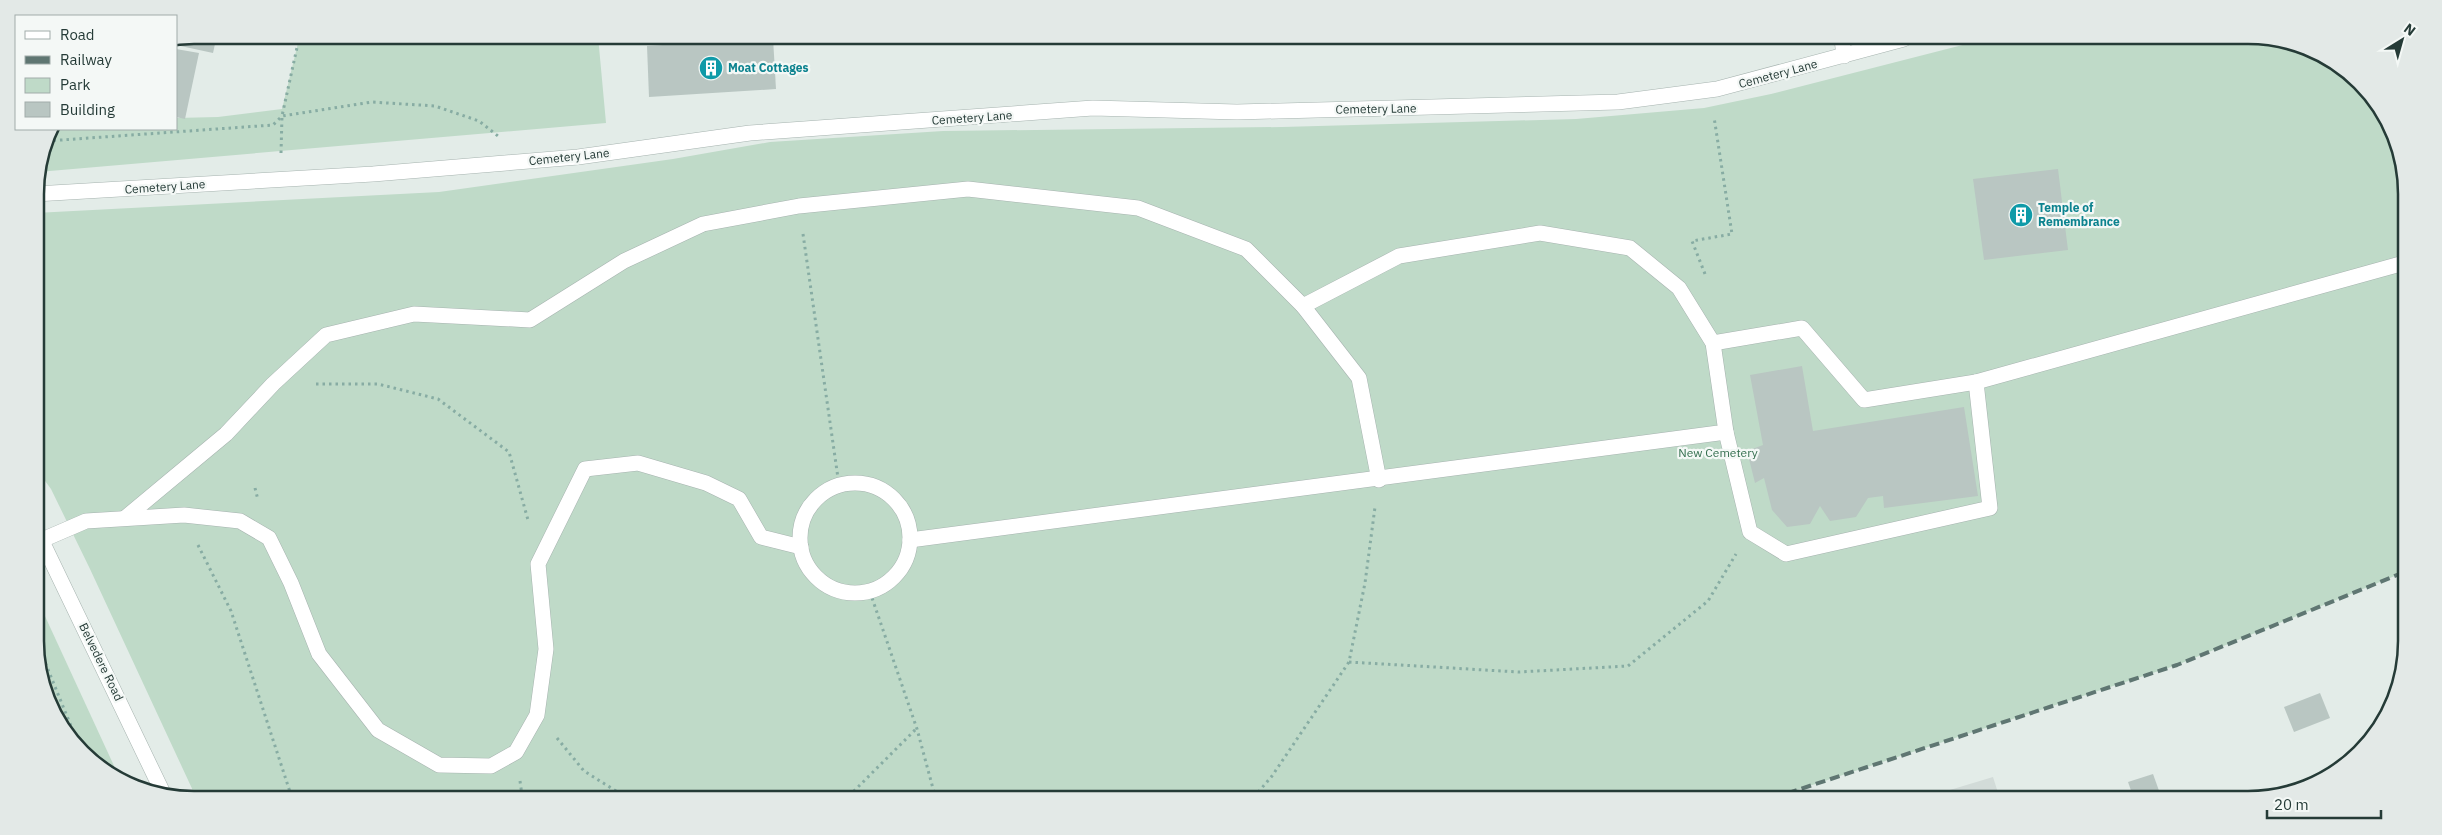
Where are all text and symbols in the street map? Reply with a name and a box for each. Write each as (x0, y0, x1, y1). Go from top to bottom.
legend (15, 15, 178, 130)
north arrow (2377, 15, 2427, 65)
text: N (2400, 19, 2419, 40)
text: Road (60, 25, 95, 44)
text: Railway (60, 50, 113, 69)
building icon: Moat Cottages (698, 55, 724, 81)
street label: Cemetery Lane (1737, 56, 1819, 91)
place label: Moat Cottages (728, 60, 809, 75)
text: Park (60, 75, 90, 94)
text: Building (60, 100, 115, 119)
street label: Cemetery Lane (1335, 100, 1417, 117)
street label: Cemetery Lane (931, 107, 1013, 128)
street label: Cemetery Lane (528, 145, 610, 168)
street label: Cemetery Lane (124, 176, 206, 197)
place label: Temple of Remembrance (2038, 200, 2120, 229)
building icon: Temple of Remembrance (2008, 202, 2034, 228)
park label: New Cemetery (1678, 445, 1758, 460)
street label: Belvedere Road (76, 620, 127, 703)
scale bar (2267, 788, 2381, 820)
text: 20 m (2274, 795, 2309, 814)

